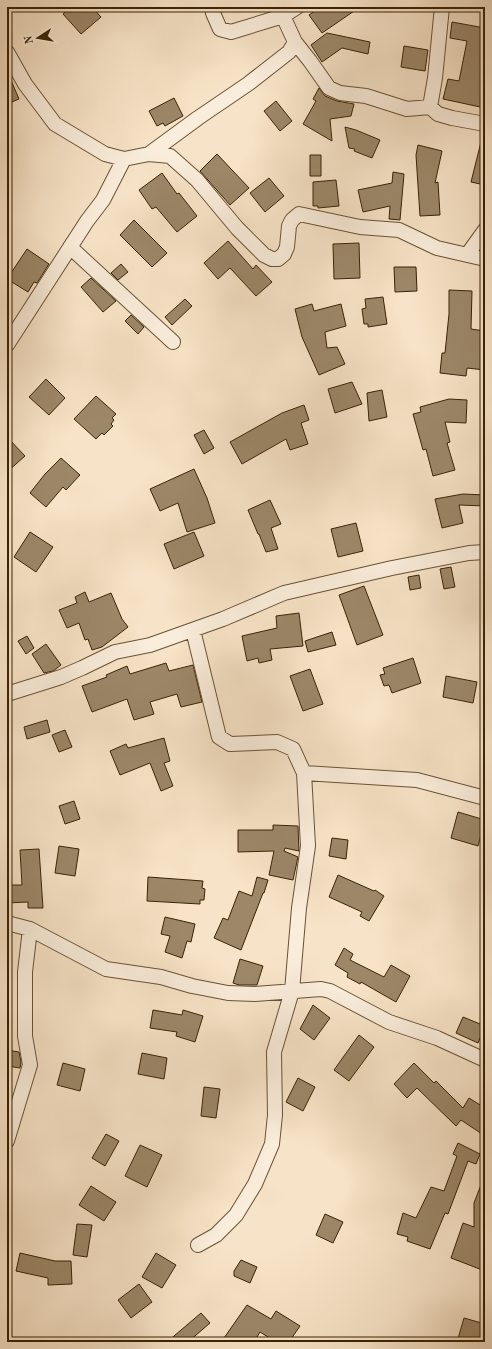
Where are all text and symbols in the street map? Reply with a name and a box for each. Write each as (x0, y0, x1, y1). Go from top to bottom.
north arrow (18, 18, 58, 58)
text: N (23, 34, 36, 45)

